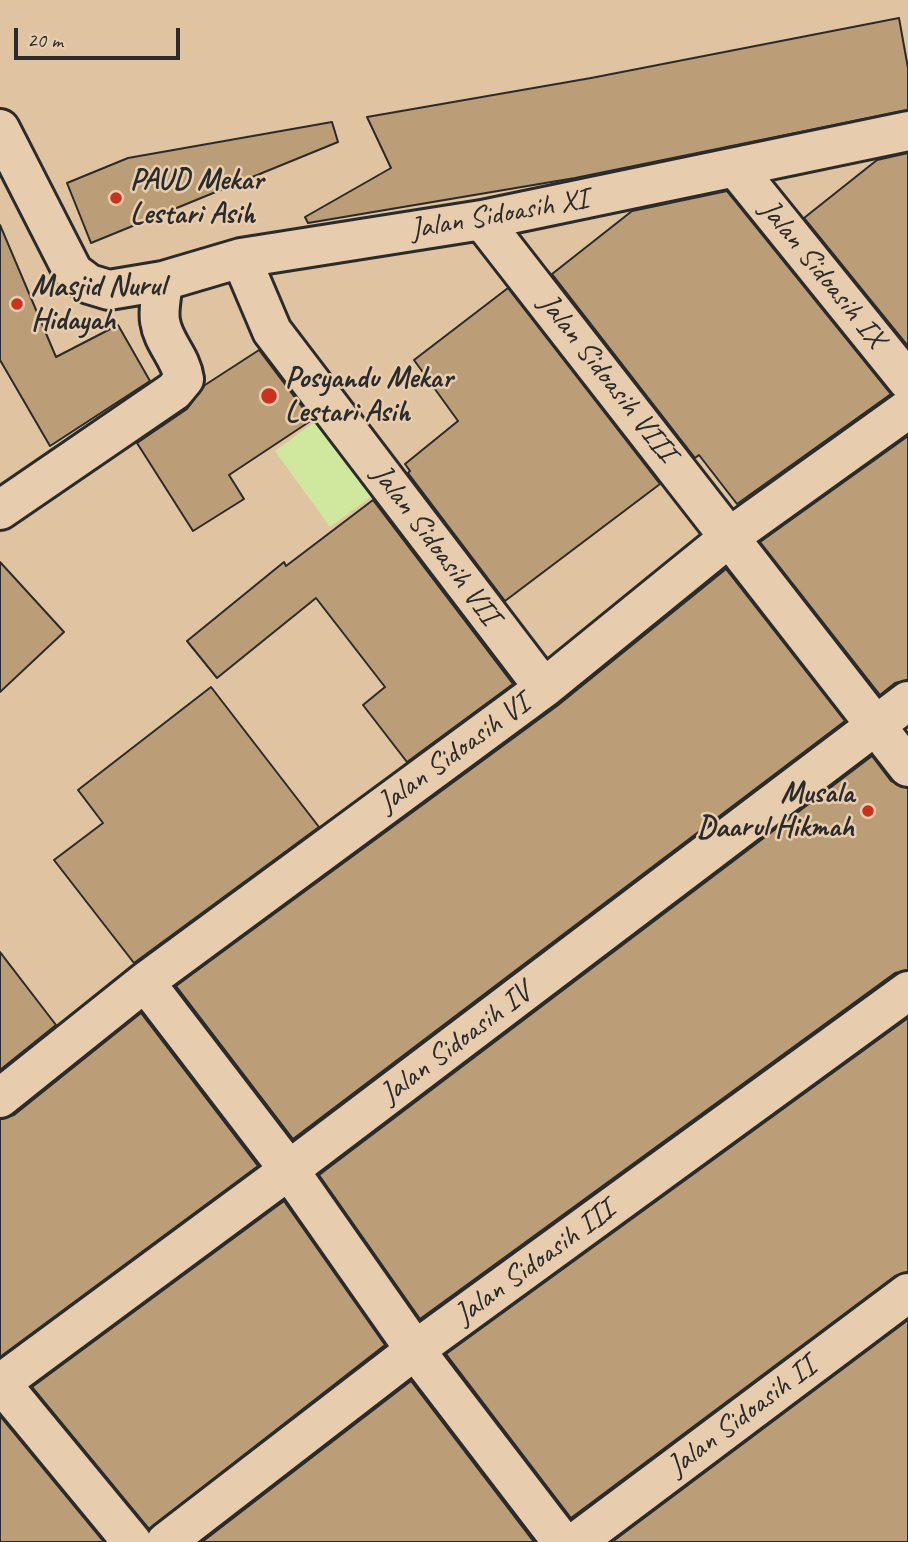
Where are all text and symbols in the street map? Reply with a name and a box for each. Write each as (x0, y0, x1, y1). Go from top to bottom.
scale bar (18, 14, 184, 58)
text: 20 m (27, 27, 63, 53)
place label: PAUD Mekar Lestari Asih (130, 163, 263, 233)
street label: Jalan Sidoasih XI (408, 182, 590, 248)
marker: PAUD Mekar Lestari Asih (108, 190, 124, 206)
street label: Jalan Sidoasih IX (751, 193, 893, 355)
place label: Masjid Nurul Hidayah (31, 269, 165, 340)
street label: Jalan Sidoasih VIII (530, 287, 684, 469)
marker: Masjid Nurul Hidayah (9, 296, 25, 312)
place label: Posyandu Mekar Lestari Asih (285, 361, 452, 432)
marker: Posyandu Mekar Lestari Asih (259, 386, 279, 406)
street label: Jalan Sidoasih VII (363, 458, 507, 632)
street label: Jalan Sidoasih VI (371, 687, 537, 821)
place label: Musala Daarul Hikmah (697, 776, 854, 846)
marker: Musala Daarul Hikmah (860, 803, 876, 819)
street label: Jalan Sidoasih IV (373, 976, 539, 1112)
street label: Jalan Sidoasih III (448, 1193, 622, 1333)
street label: Jalan Sidoasih II (661, 1349, 823, 1485)

